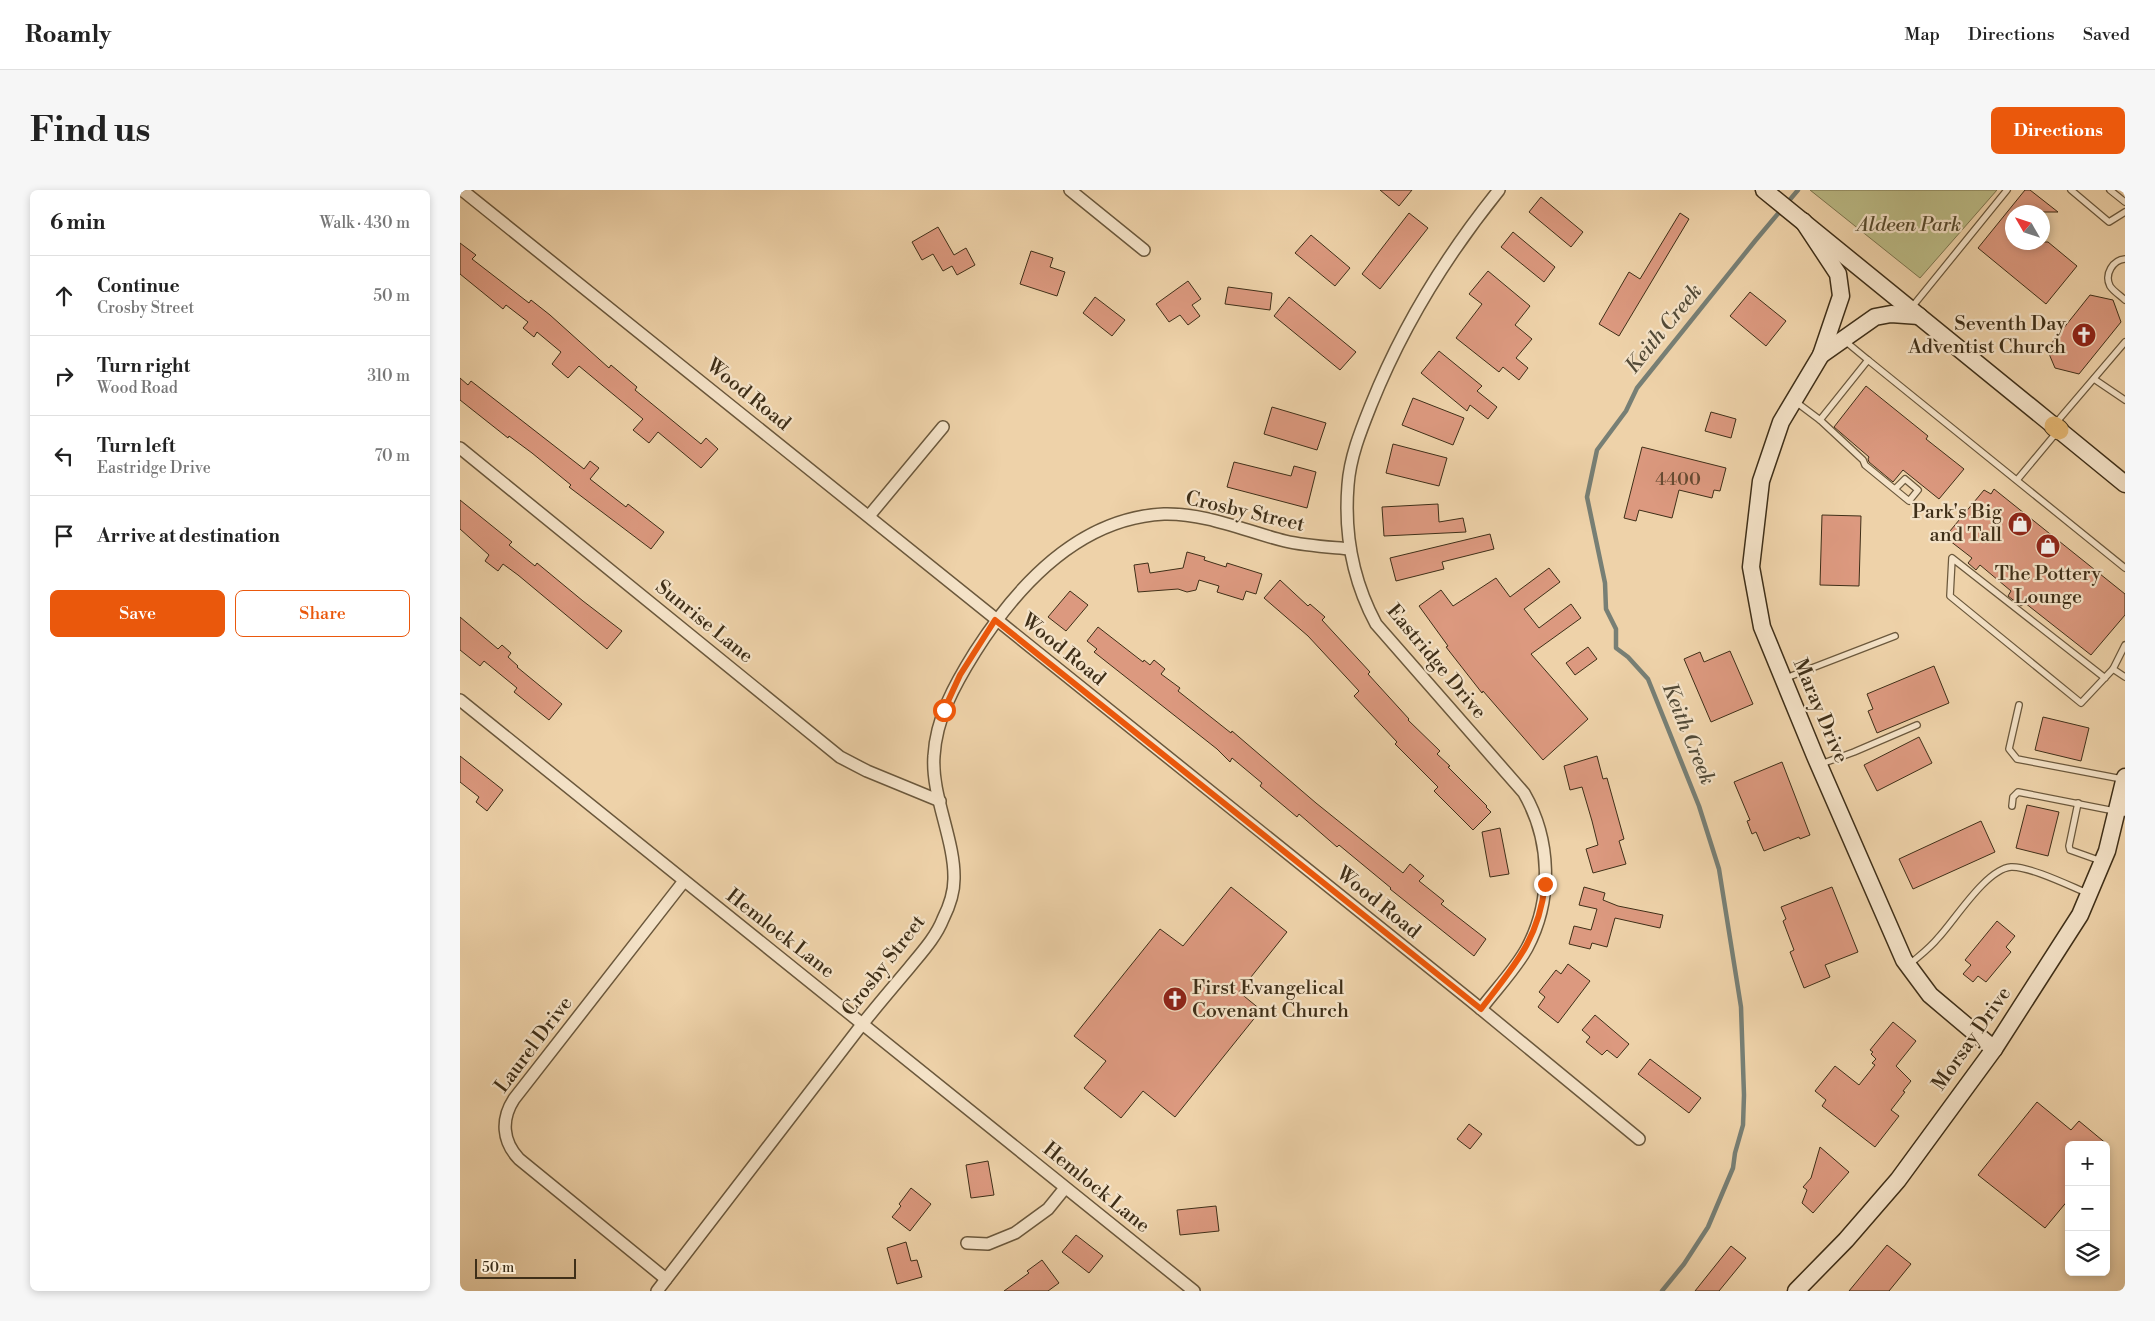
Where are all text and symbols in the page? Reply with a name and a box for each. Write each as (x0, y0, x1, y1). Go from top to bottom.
text: Roamly (25, 20, 111, 50)
text: Map (1904, 23, 1940, 46)
text: Directions (1968, 23, 2055, 46)
text: Saved (2083, 23, 2130, 46)
button: Directions (1991, 107, 2125, 154)
text: Find us (30, 109, 150, 152)
north arrow (2005, 205, 2050, 250)
text: 6 min (50, 210, 105, 236)
text: Walk · 430 m (320, 213, 410, 233)
park label: Aldeen Park (1855, 213, 1961, 238)
text: Continue (97, 274, 180, 298)
water label: Keith Creek (1620, 279, 1708, 379)
icon: ahead (50, 282, 78, 310)
text: 50 m (373, 286, 410, 306)
text: Crosby Street (97, 298, 194, 318)
place label: Seventh Day Adventist Church (1907, 312, 2066, 360)
church icon: Seventh Day Adventist Church (2071, 322, 2097, 348)
street label: Wood Road (700, 353, 796, 437)
text: Turn right (97, 354, 190, 378)
icon: right (50, 362, 78, 390)
text: 310 m (367, 366, 410, 386)
text: Wood Road (97, 378, 178, 398)
text: Turn left (97, 434, 176, 458)
icon: left (50, 442, 78, 470)
text: 70 m (374, 446, 410, 466)
text: Eastridge Drive (97, 458, 211, 478)
house number: 4400 (1655, 468, 1701, 491)
street label: Crosby Street (1183, 486, 1307, 538)
place label: Park's Big and Tall (1912, 500, 2003, 548)
shop icon: Park's Big and Tall (2007, 511, 2033, 537)
icon: arrive (50, 522, 78, 550)
text: Arrive at destination (97, 524, 280, 548)
shop icon: The Pottery Lounge (2035, 533, 2061, 559)
place label: The Pottery Lounge (1995, 562, 2101, 610)
street label: Sunrise Lane (650, 575, 758, 669)
button: Save (50, 590, 225, 637)
button: Share (235, 590, 410, 637)
street label: Eastridge Drive (1381, 599, 1491, 725)
street label: Wood Road (1015, 608, 1111, 692)
street label: Maray Drive (1787, 655, 1853, 767)
water label: Keith Creek (1656, 679, 1720, 789)
route start (933, 699, 956, 722)
street label: Wood Road (1330, 861, 1426, 945)
route end (1534, 873, 1557, 896)
street label: Hemlock Lane (721, 884, 839, 984)
street label: Crosby Street (837, 910, 931, 1022)
place label: First Evangelical Covenant Church (1192, 976, 1349, 1024)
street label: Morsay Drive (1927, 982, 2017, 1096)
church icon: First Evangelical Covenant Church (1162, 986, 1188, 1012)
street label: Laurel Drive (490, 992, 578, 1098)
street label: Hemlock Lane (1037, 1137, 1155, 1239)
map controls (2065, 1141, 2110, 1276)
button: + (2065, 1141, 2110, 1186)
button: − (2065, 1186, 2110, 1231)
button: layers (2065, 1231, 2110, 1276)
scale bar (475, 1256, 576, 1279)
text: 50 m (482, 1259, 514, 1277)

